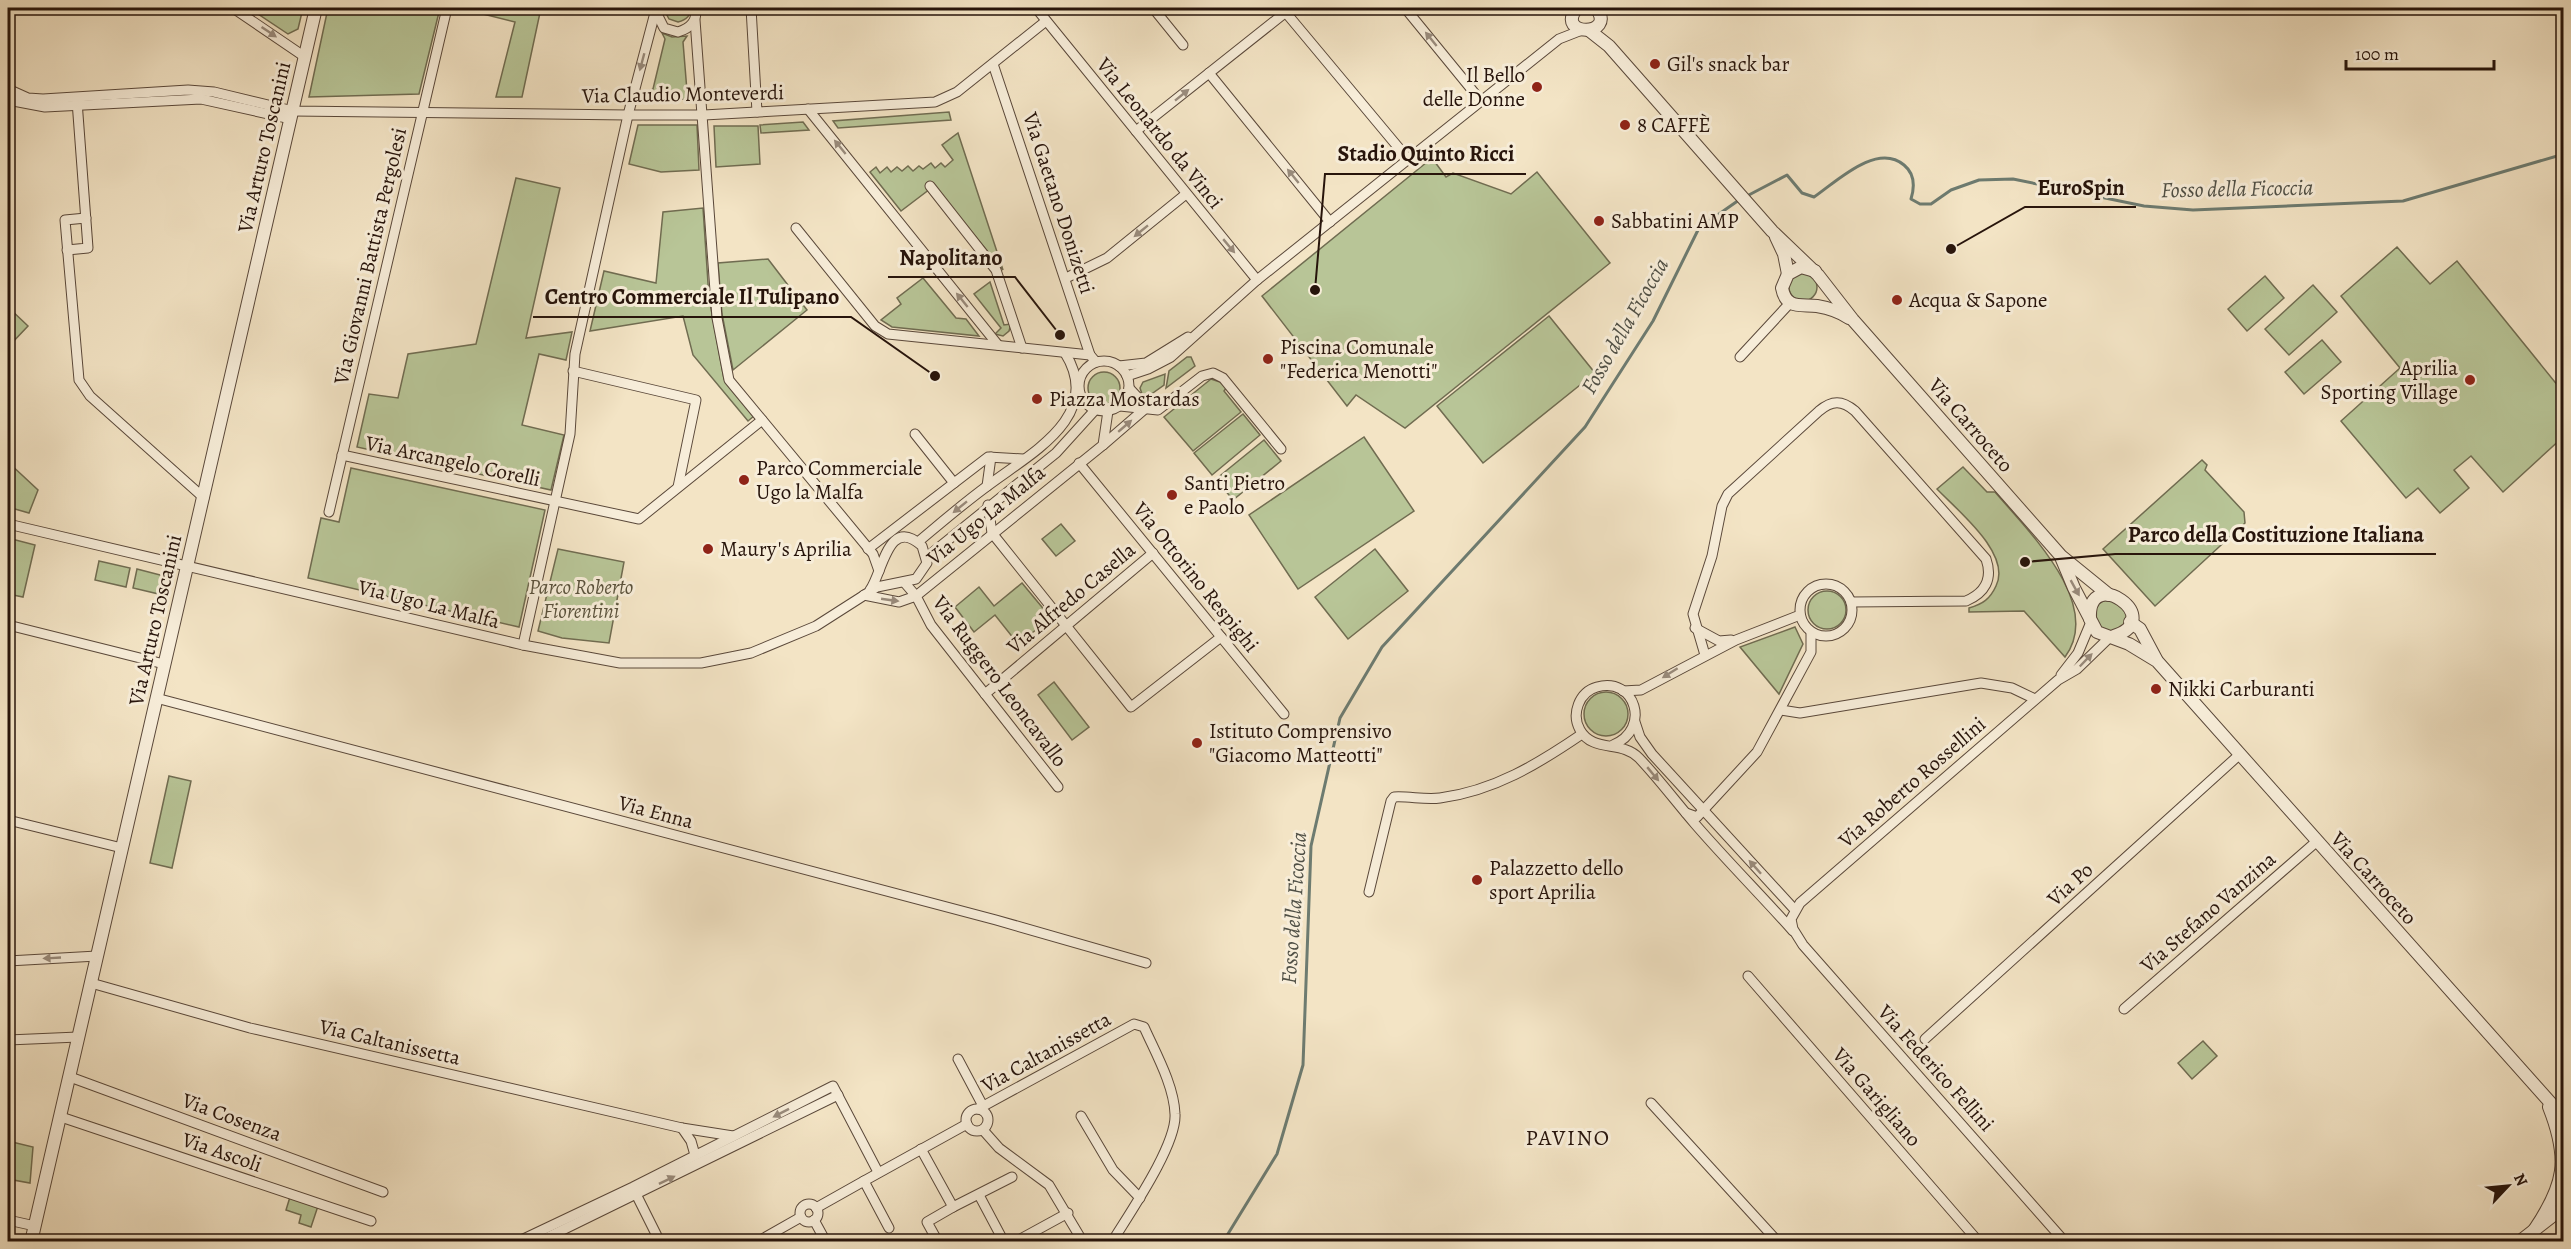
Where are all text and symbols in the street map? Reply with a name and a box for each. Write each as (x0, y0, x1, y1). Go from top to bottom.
one-way arrow (260, 26, 276, 38)
one-way arrow (1424, 31, 1437, 47)
scale bar (2346, 33, 2494, 71)
text: 100 m (2355, 42, 2399, 66)
place label: Gil's snack bar (1667, 50, 1790, 78)
street label: Via Leonardo da Vinci (1090, 51, 1230, 214)
one-way arrow (637, 53, 647, 71)
marker: Gil's snack bar (1648, 57, 1662, 71)
street label: Via Arturo Toscanini (230, 59, 297, 236)
place label: Il Bello delle Donne (1423, 61, 1525, 113)
street label: Via Claudio Monteverdi (581, 78, 784, 110)
marker: Il Bello delle Donne (1530, 80, 1544, 94)
one-way arrow (1174, 88, 1190, 101)
street label: Via Gaetano Donizetti (1016, 108, 1102, 297)
place label: 8 CAFFÈ (1637, 111, 1711, 139)
marker: 8 CAFFÈ (1618, 118, 1632, 132)
street label: Via Giovanni Battista Pergolesi (327, 125, 413, 388)
callout: Stadio Quinto Ricci (1325, 134, 1526, 174)
one-way arrow (833, 139, 846, 155)
text: Stadio Quinto Ricci (1338, 139, 1514, 169)
callout: EuroSpin (2025, 167, 2136, 207)
one-way arrow (1286, 168, 1299, 184)
text: EuroSpin (2037, 173, 2125, 203)
water label: Fosso della Ficoccia (2161, 173, 2313, 205)
place label: Sabbatini AMP (1611, 207, 1739, 235)
marker: Sabbatini AMP (1592, 214, 1606, 228)
one-way arrow (1133, 225, 1149, 238)
callout: Napolitano (888, 237, 1015, 277)
one-way arrow (1222, 238, 1235, 254)
text: Napolitano (899, 243, 1003, 273)
water label: Fosso della Ficoccia (1574, 252, 1676, 400)
callout: Centro Commerciale Il Tulipano (533, 277, 851, 317)
text: Centro Commerciale Il Tulipano (545, 282, 839, 312)
place label: Acqua & Sapone (1908, 286, 2048, 314)
one-way arrow (956, 292, 968, 307)
marker: Acqua & Sapone (1890, 293, 1904, 307)
place label: Piscina Comunale "Federica Menotti" (1280, 333, 1438, 385)
marker: Piscina Comunale "Federica Menotti" (1261, 352, 1275, 366)
place label: Aprilia Sporting Village (2320, 354, 2458, 406)
street label: Via Carroceto (1922, 371, 2020, 478)
marker: Aprilia Sporting Village (2463, 373, 2477, 387)
place label: Piazza Mostardas (1049, 385, 1200, 413)
marker: Piazza Mostardas (1030, 392, 1044, 406)
one-way arrow (1117, 420, 1132, 433)
street label: Via Arcangelo Corelli (362, 429, 543, 493)
place label: Parco Commerciale Ugo la Malfa (756, 454, 923, 506)
street label: Via Ugo La Malfa (920, 458, 1051, 572)
place label: Santi Pietro e Paolo (1184, 469, 1285, 521)
marker: Parco Commerciale Ugo la Malfa (737, 473, 751, 487)
marker: Santi Pietro e Paolo (1165, 488, 1179, 502)
street label: Via Ottorino Respighi (1126, 495, 1265, 658)
one-way arrow (952, 501, 968, 514)
callout: Parco della Costituzione Italiana (2115, 514, 2436, 554)
text: Parco della Costituzione Italiana (2128, 520, 2425, 550)
street label: Via Arturo Toscanini (121, 532, 188, 709)
place label: Maury's Aprilia (720, 535, 852, 563)
street label: Via Alfredo Casella (1000, 536, 1141, 661)
marker: Maury's Aprilia (701, 542, 715, 556)
street label: Via Ugo La Malfa (354, 573, 503, 635)
park label: Parco Roberto Fiorentini (529, 573, 633, 625)
one-way arrow (2070, 580, 2080, 597)
street label: Via Ruggero Leoncavallo (926, 589, 1074, 772)
one-way arrow (881, 595, 900, 605)
one-way arrow (2078, 654, 2092, 668)
one-way arrow (1662, 668, 1678, 679)
place label: Nikki Carburanti (2168, 675, 2315, 703)
marker: Nikki Carburanti (2149, 682, 2163, 696)
street label: Via Roberto Rossellini (1832, 710, 1992, 854)
place label: Istituto Comprensivo "Giacomo Matteotti" (1209, 717, 1392, 769)
marker: Istituto Comprensivo "Giacomo Matteotti" (1190, 736, 1204, 750)
one-way arrow (1646, 766, 1659, 781)
street label: Via Enna (615, 788, 697, 835)
street label: Via Carroceto (2324, 825, 2423, 931)
water label: Fosso della Ficoccia (1274, 831, 1314, 985)
street label: Via Stefano Vanzina (2133, 845, 2282, 979)
place label: Palazzetto dello sport Aprilia (1489, 854, 1623, 906)
street label: Via Po (2040, 856, 2099, 913)
one-way arrow (1749, 860, 1762, 875)
marker: Palazzetto dello sport Aprilia (1470, 873, 1484, 887)
one-way arrow (43, 954, 62, 963)
street label: Via Federico Fellini (1871, 998, 2001, 1138)
street label: Via Caltanissetta (975, 1005, 1116, 1100)
street label: Via Caltanissetta (316, 1012, 463, 1072)
street label: Via Garigliano (1826, 1041, 1928, 1152)
street label: Via Cosenza (177, 1086, 286, 1148)
one-way arrow (772, 1108, 789, 1117)
district label: PAVINO (1526, 1123, 1610, 1153)
street label: Via Ascoli (177, 1125, 266, 1179)
north arrow (2478, 1156, 2538, 1216)
text: N (2508, 1170, 2533, 1190)
one-way arrow (658, 1175, 675, 1185)

